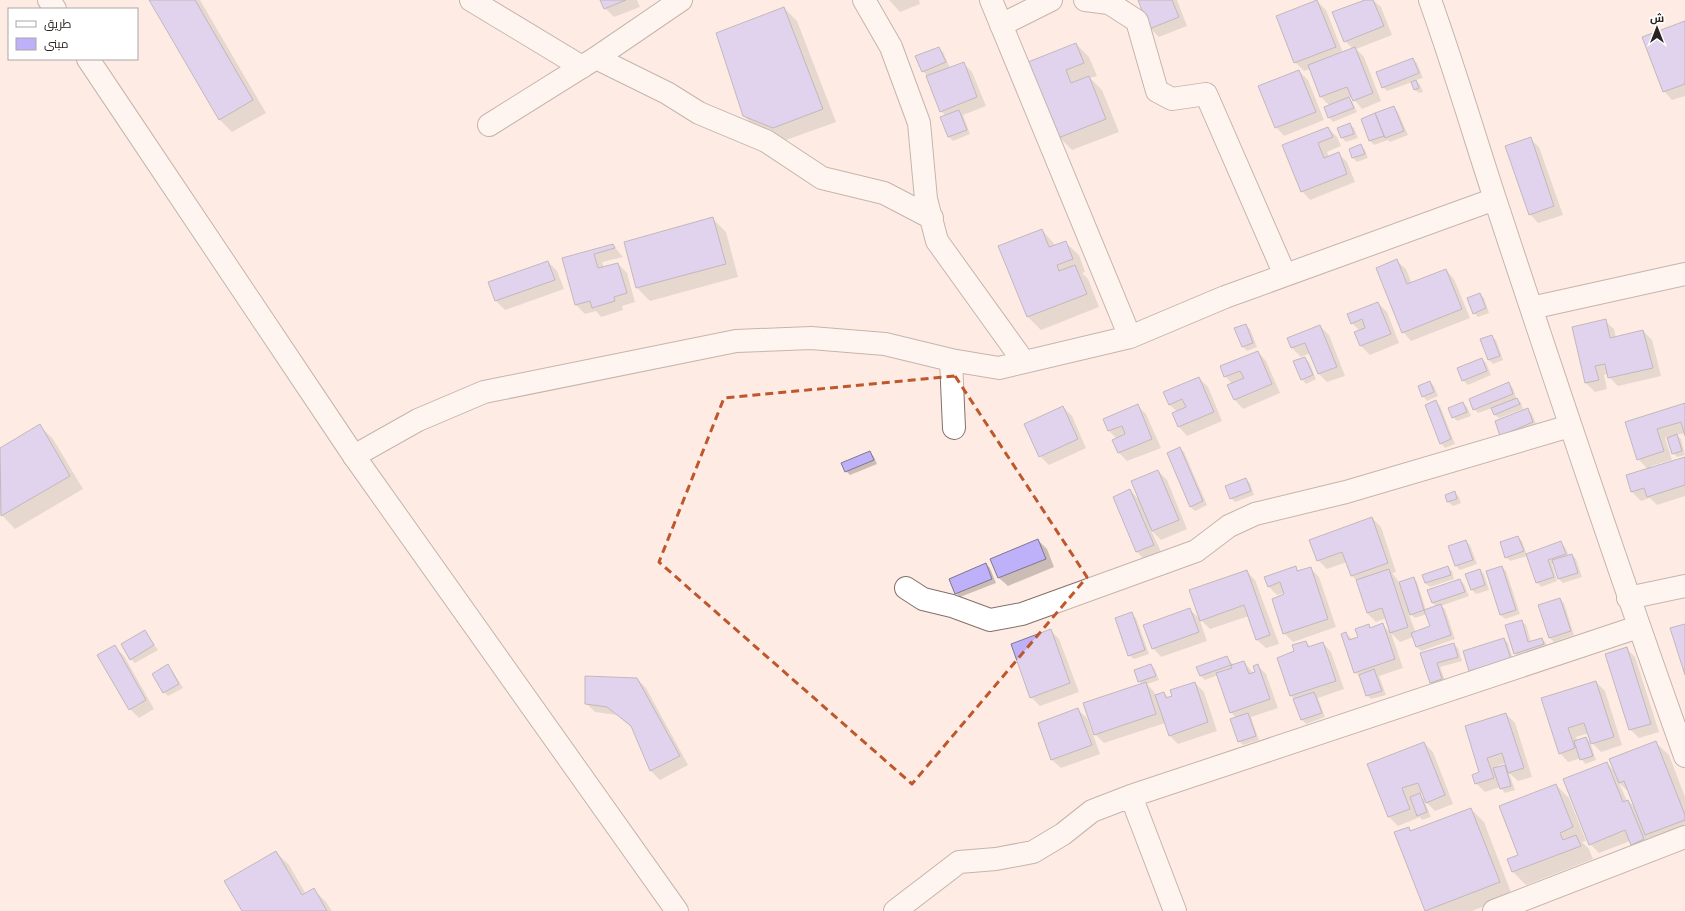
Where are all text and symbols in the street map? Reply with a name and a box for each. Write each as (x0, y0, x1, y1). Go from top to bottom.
legend (8, 8, 138, 60)
north arrow (1637, 8, 1677, 48)
text: ش (1650, 11, 1664, 25)
text: طريق (44, 16, 72, 31)
text: مبنى (44, 36, 69, 51)

